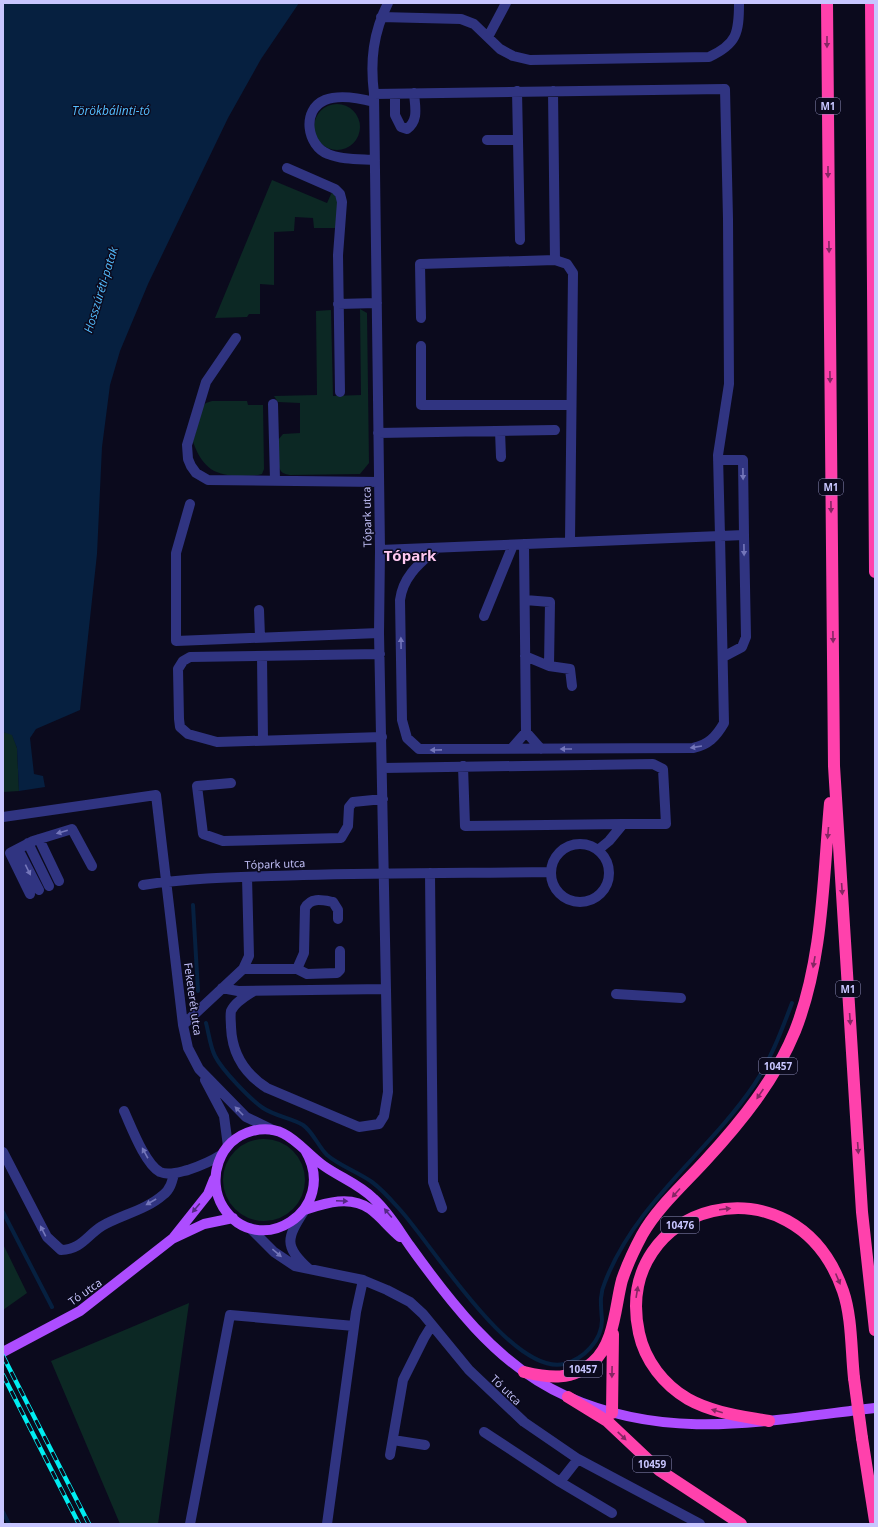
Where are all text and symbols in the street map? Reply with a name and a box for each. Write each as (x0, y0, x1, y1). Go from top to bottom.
one-way arrow (824, 36, 830, 49)
road number: M1 (816, 98, 840, 114)
water label: Törökbálinti-tó (72, 102, 150, 119)
one-way arrow (825, 166, 831, 179)
one-way arrow (826, 241, 832, 254)
water label: Hosszúréti-patak (79, 244, 122, 335)
one-way arrow (827, 371, 833, 384)
one-way arrow (740, 468, 746, 481)
road number: M1 (819, 479, 843, 495)
street label: Tópark utca (358, 487, 375, 547)
one-way arrow (828, 501, 835, 513)
one-way arrow (741, 544, 748, 556)
district label: Tópark (384, 545, 437, 565)
one-way arrow (830, 631, 836, 644)
one-way arrow (398, 636, 404, 649)
one-way arrow (690, 744, 702, 750)
one-way arrow (559, 746, 572, 752)
one-way arrow (429, 747, 442, 753)
one-way arrow (824, 827, 831, 839)
one-way arrow (55, 829, 67, 835)
street label: Tópark utca (244, 855, 306, 872)
one-way arrow (25, 864, 31, 875)
one-way arrow (838, 883, 845, 895)
one-way arrow (810, 956, 816, 968)
street label: Feketerét utca (181, 962, 206, 1036)
road number: M1 (836, 981, 860, 997)
one-way arrow (846, 1012, 853, 1025)
road number: 10457 (759, 1058, 797, 1074)
one-way arrow (756, 1089, 764, 1099)
one-way arrow (235, 1106, 244, 1116)
one-way arrow (855, 1142, 862, 1154)
one-way arrow (141, 1147, 148, 1159)
one-way arrow (671, 1188, 680, 1198)
one-way arrow (336, 1198, 348, 1205)
one-way arrow (145, 1199, 157, 1206)
one-way arrow (191, 1203, 200, 1213)
one-way arrow (719, 1206, 731, 1212)
one-way arrow (383, 1207, 392, 1218)
road number: 10476 (661, 1217, 699, 1233)
one-way arrow (40, 1225, 47, 1236)
one-way arrow (271, 1249, 282, 1258)
one-way arrow (835, 1273, 841, 1285)
street label: Tó utca (65, 1275, 104, 1309)
one-way arrow (634, 1286, 640, 1298)
road number: 10457 (564, 1361, 602, 1377)
one-way arrow (609, 1366, 615, 1379)
street label: Tó utca (488, 1371, 525, 1408)
one-way arrow (711, 1408, 723, 1414)
one-way arrow (617, 1431, 627, 1440)
road number: 10459 (633, 1456, 671, 1472)

